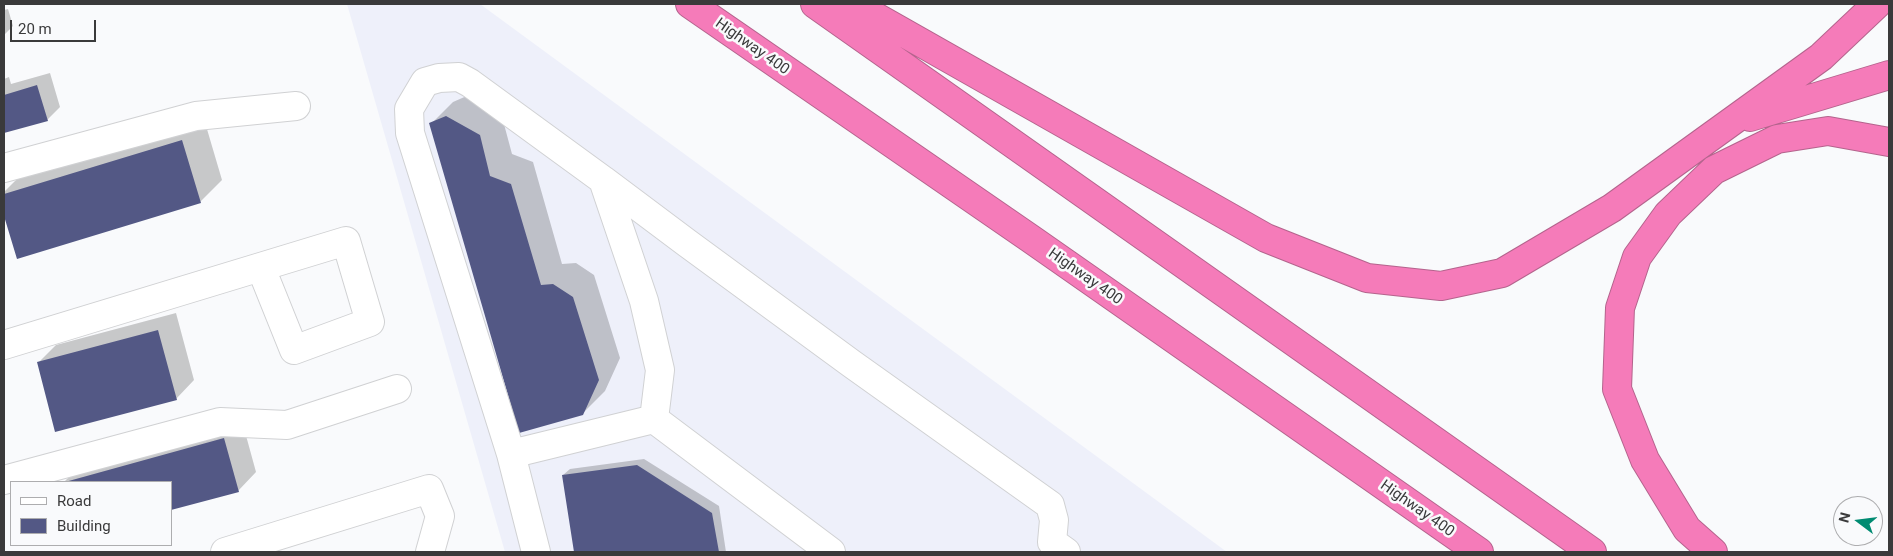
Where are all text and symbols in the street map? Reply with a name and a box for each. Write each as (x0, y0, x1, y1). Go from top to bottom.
scale bar (12, 10, 99, 42)
street label: Highway 400 (711, 15, 793, 79)
text: 20 m (18, 20, 52, 38)
street label: Highway 400 (1044, 245, 1126, 309)
street label: Highway 400 (1376, 477, 1458, 541)
legend (10, 481, 172, 546)
text: Road (57, 492, 91, 510)
north arrow (1833, 496, 1883, 546)
text: N (1835, 511, 1853, 524)
text: Building (57, 517, 111, 535)

